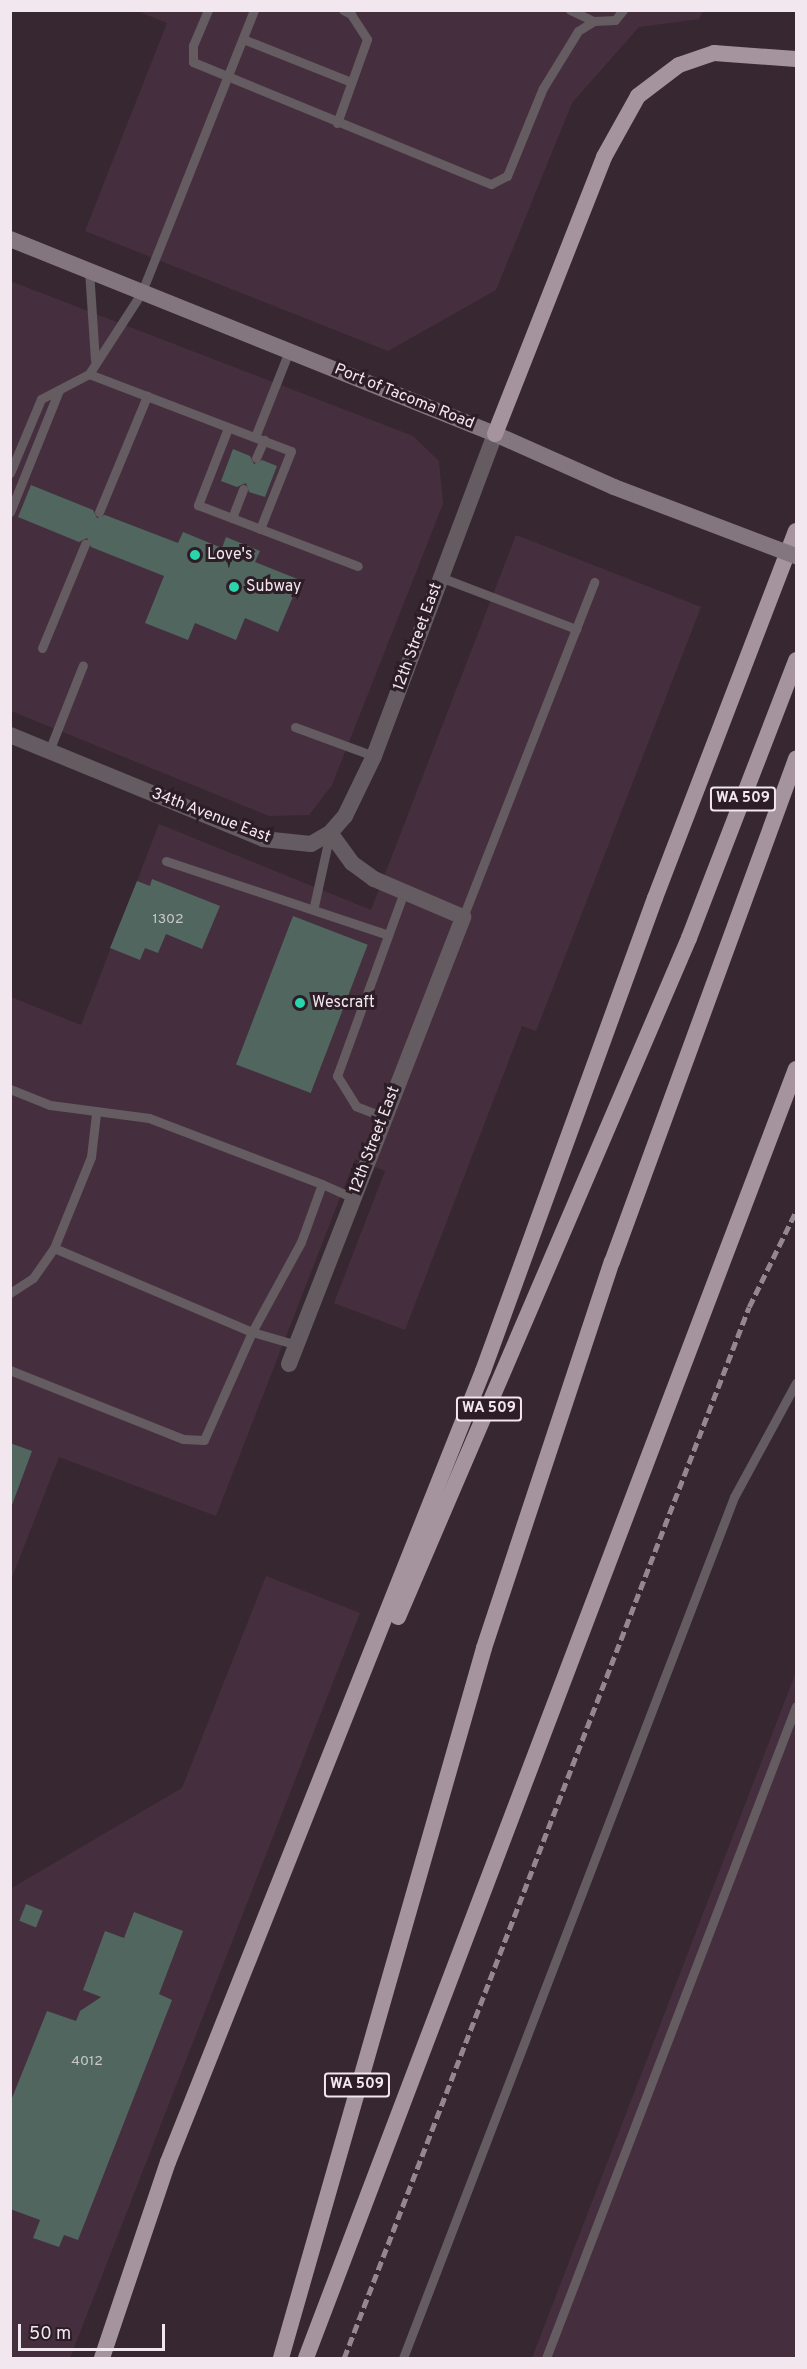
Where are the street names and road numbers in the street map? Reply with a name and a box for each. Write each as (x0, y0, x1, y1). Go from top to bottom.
street label: Port of Tacoma Road (331, 360, 477, 434)
street label: 12th Street East (390, 580, 446, 694)
street label: 34th Avenue East (148, 784, 274, 848)
road number: WA 509 (708, 787, 777, 811)
street label: 12th Street East (346, 1084, 404, 1196)
road number: WA 509 (454, 1397, 524, 1421)
road number: WA 509 (322, 2073, 392, 2097)

